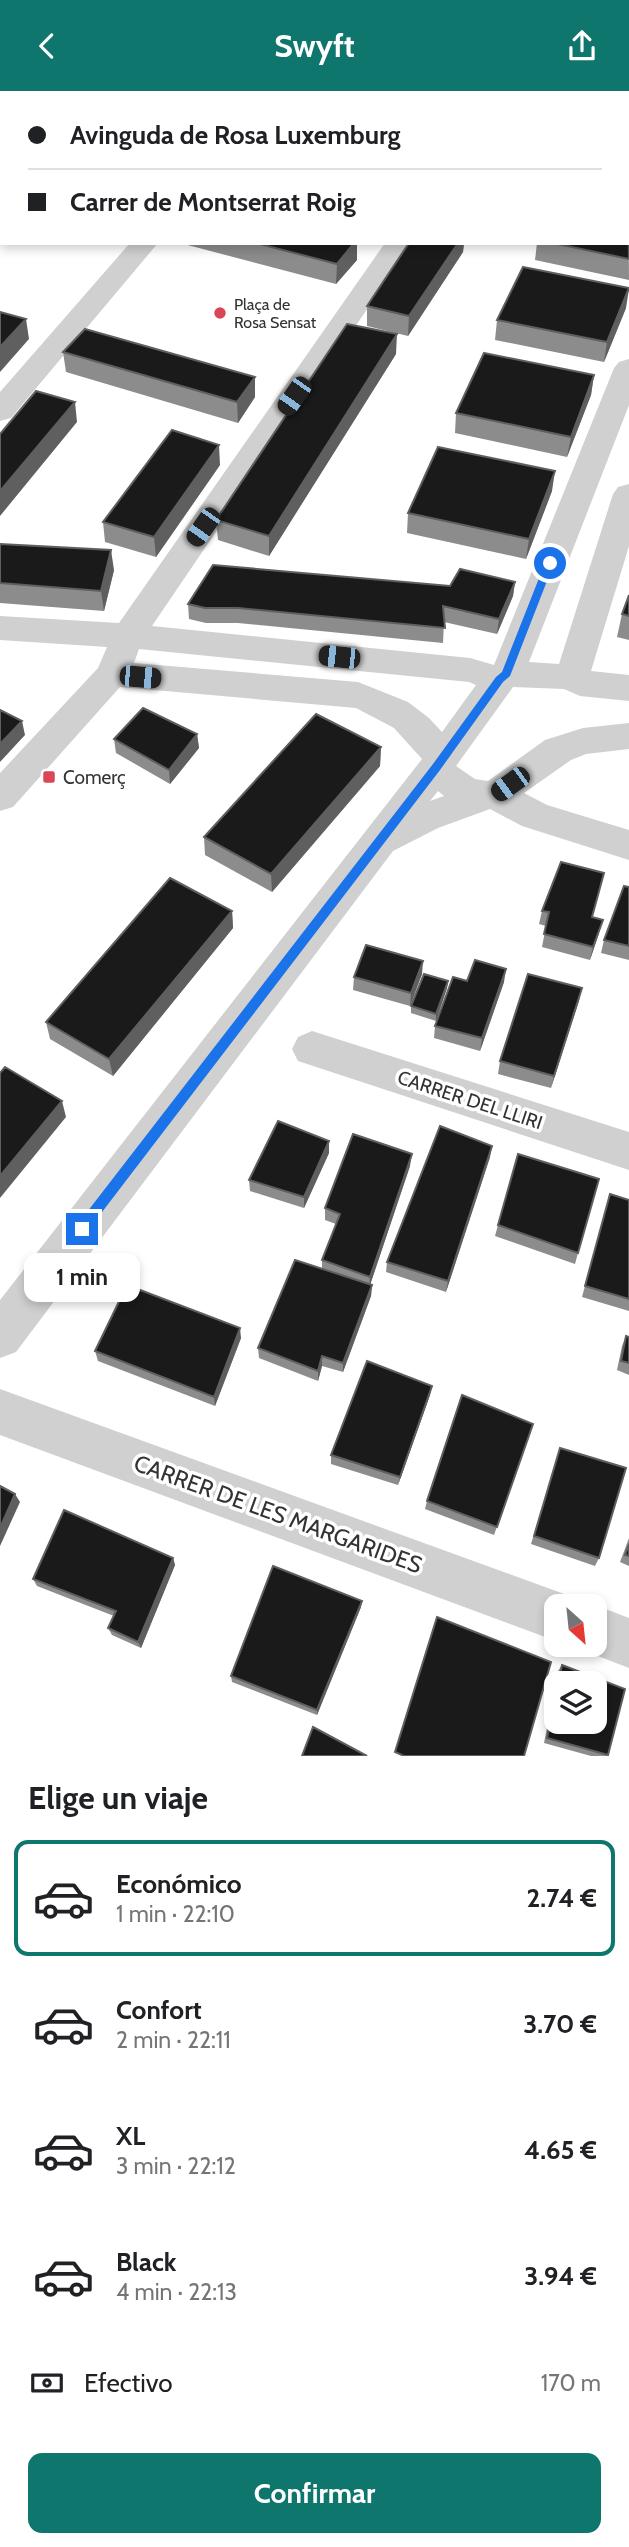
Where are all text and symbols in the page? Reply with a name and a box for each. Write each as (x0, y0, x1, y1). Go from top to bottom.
text: Swyft (274, 26, 355, 65)
icon: back (28, 27, 66, 65)
icon: share (563, 27, 601, 65)
text: Avinguda de Rosa Luxemburg (70, 119, 401, 151)
text: Carrer de Montserrat Roig (70, 186, 356, 218)
place label: Plaça de Rosa Sensat (234, 295, 317, 332)
marker: Plaça de Rosa Sensat (212, 305, 228, 321)
car (274, 373, 315, 419)
car (183, 504, 224, 550)
route start (534, 547, 566, 579)
car (318, 644, 361, 670)
car (119, 665, 162, 689)
car (487, 763, 534, 805)
place label: Comerç (63, 766, 126, 789)
marker: Comerç (41, 769, 57, 785)
street label: CARRER DEL LLIRI (395, 1066, 545, 1134)
route end (66, 1213, 98, 1245)
callout: 1 min (24, 1253, 140, 1303)
text: 1 min (56, 1263, 108, 1291)
street label: CARRER DE LES MARGARIDES (130, 1449, 426, 1579)
north arrow (544, 1594, 607, 1657)
map controls (544, 1594, 607, 1734)
button: layers (544, 1671, 607, 1734)
text: Elige un viaje (28, 1778, 208, 1817)
icon: car (32, 1867, 95, 1930)
text: Económico (116, 1868, 242, 1900)
text: 2.74 € (526, 1882, 597, 1914)
text: 1 min · 22:10 (116, 1900, 235, 1928)
icon: car (32, 1993, 95, 2056)
text: Confort (116, 1994, 202, 2026)
text: 3.70 € (523, 2008, 597, 2040)
text: 2 min · 22:11 (116, 2026, 231, 2054)
icon: car (32, 2119, 95, 2182)
text: XL (116, 2120, 145, 2152)
text: 4.65 € (524, 2134, 597, 2166)
text: 3 min · 22:12 (116, 2152, 236, 2180)
icon: car (32, 2245, 95, 2308)
text: Black (116, 2246, 176, 2278)
text: 3.94 € (524, 2260, 597, 2292)
text: 4 min · 22:13 (116, 2278, 237, 2306)
icon: cash (28, 2364, 66, 2402)
text: Efectivo (84, 2367, 173, 2399)
text: 170 m (541, 2369, 601, 2397)
button: Confirmar (28, 2453, 601, 2533)

